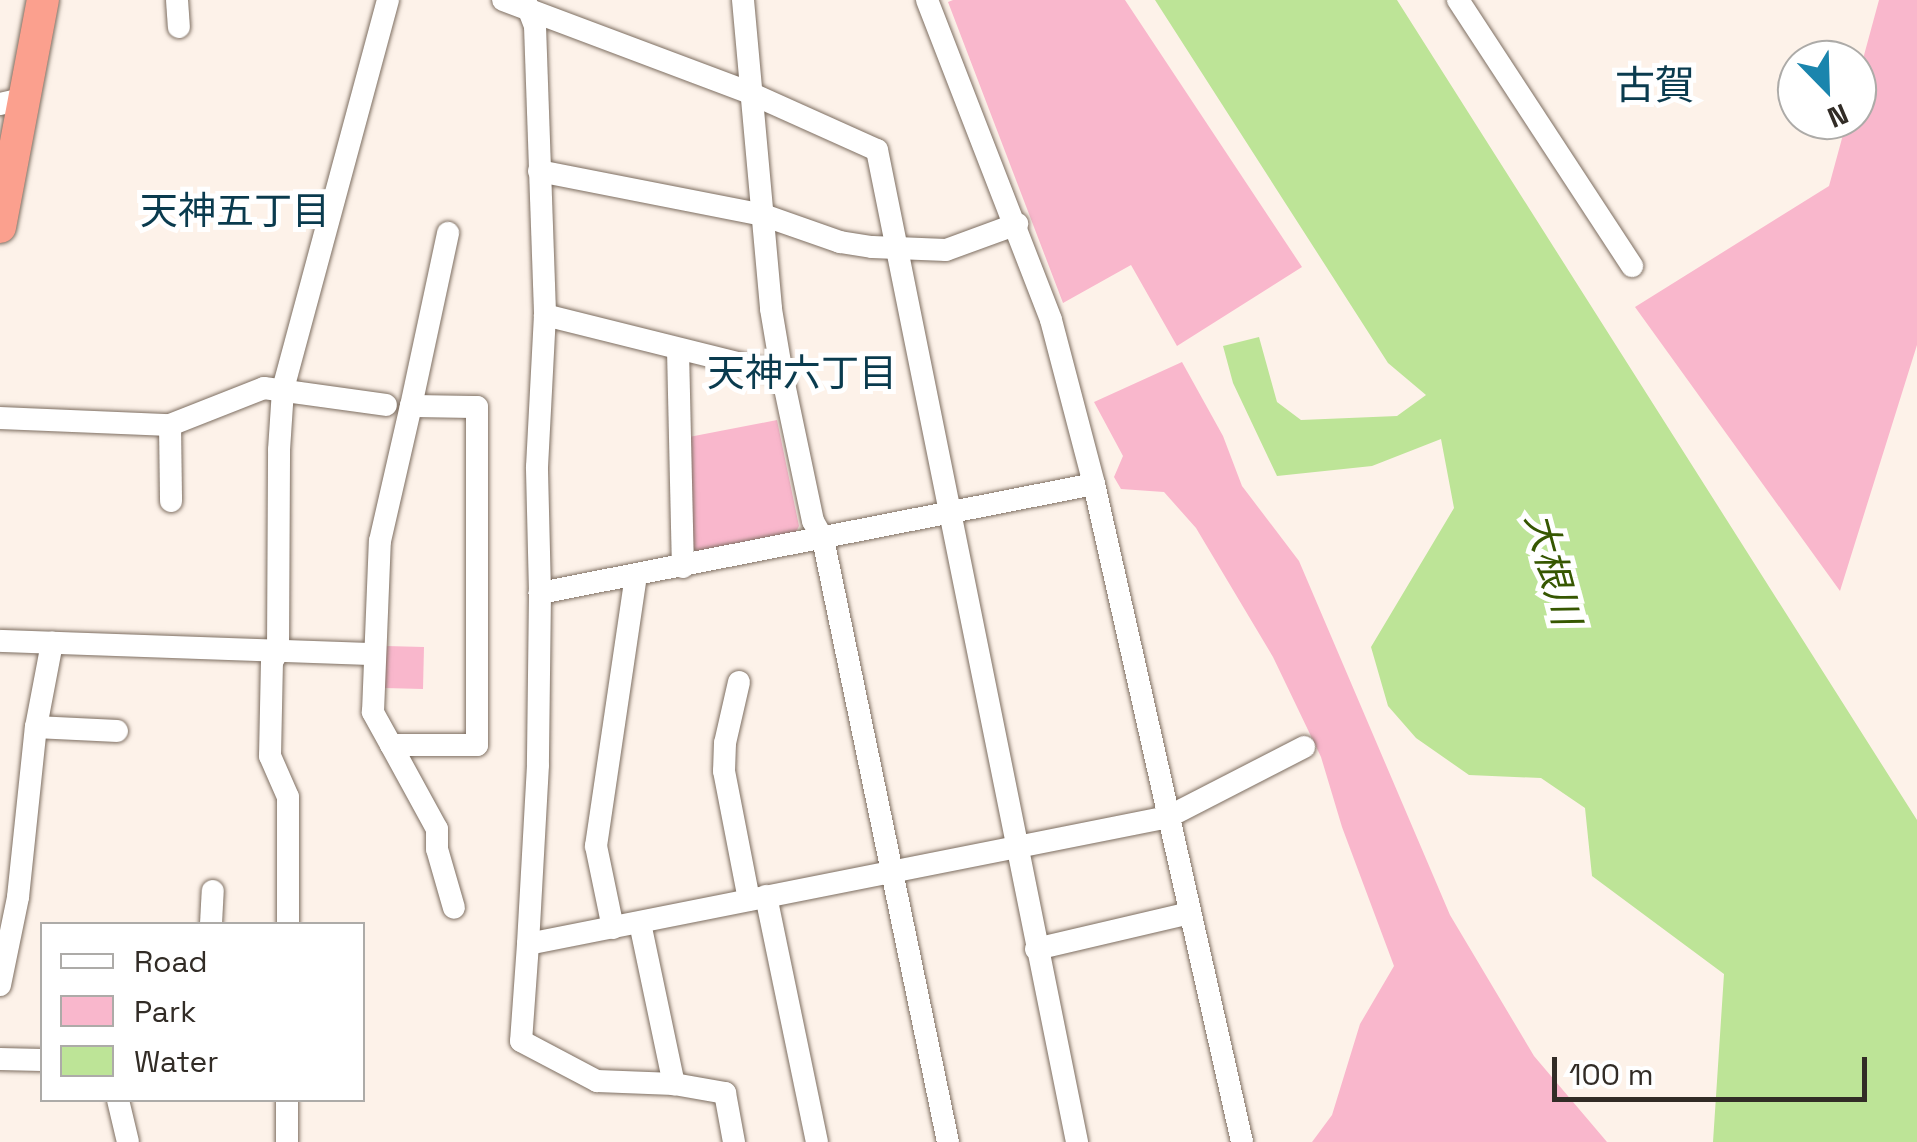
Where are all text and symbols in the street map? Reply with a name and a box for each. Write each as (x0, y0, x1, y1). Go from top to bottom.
north arrow (1777, 40, 1877, 140)
district label: 古賀 (1615, 62, 1695, 110)
text: N (1822, 96, 1854, 136)
district label: 天神五丁目 (140, 189, 330, 235)
district label: 天神六丁目 (707, 351, 897, 397)
water label: 大根川 (1515, 508, 1589, 630)
legend (40, 922, 365, 1102)
text: Road (134, 942, 208, 981)
text: Park (134, 992, 196, 1031)
scale bar (1557, 1037, 1872, 1099)
text: Water (134, 1042, 219, 1081)
text: 100 m (1569, 1055, 1654, 1094)

